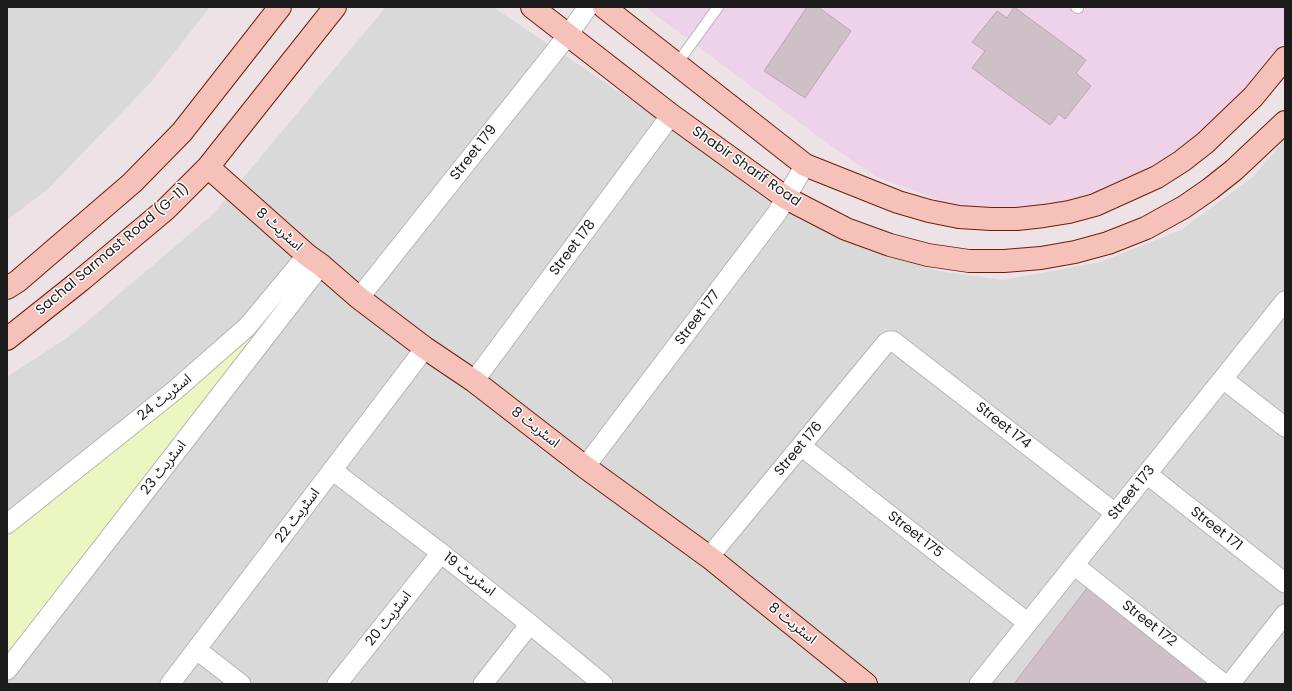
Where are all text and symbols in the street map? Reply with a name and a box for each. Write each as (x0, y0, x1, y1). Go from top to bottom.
street label: Street 179 (447, 122, 501, 184)
street label: Shabir Sharif Road (689, 123, 803, 211)
street label: Sachal Sarmast Road (G-11) (33, 181, 193, 319)
street label: اسٹریٹ 8 (252, 205, 306, 255)
street label: Street 178 (547, 217, 599, 279)
street label: Street 177 (672, 287, 724, 349)
street label: اسٹریٹ 24 (135, 371, 195, 425)
street label: Street 174 (972, 399, 1034, 453)
street label: اسٹریٹ 8 (507, 404, 563, 452)
street label: Street 176 (771, 418, 827, 480)
street label: اسٹریٹ 23 (138, 438, 190, 498)
street label: Street 173 (1105, 462, 1159, 524)
street label: اسٹریٹ 22 (272, 485, 324, 547)
street label: Street 171 (1187, 504, 1245, 554)
street label: Street 175 (884, 508, 946, 562)
street label: اسٹریٹ 19 (440, 550, 498, 600)
street label: اسٹریٹ 20 (362, 588, 416, 650)
street label: Street 172 (1118, 597, 1180, 651)
street label: اسٹریٹ 8 (765, 600, 819, 648)

